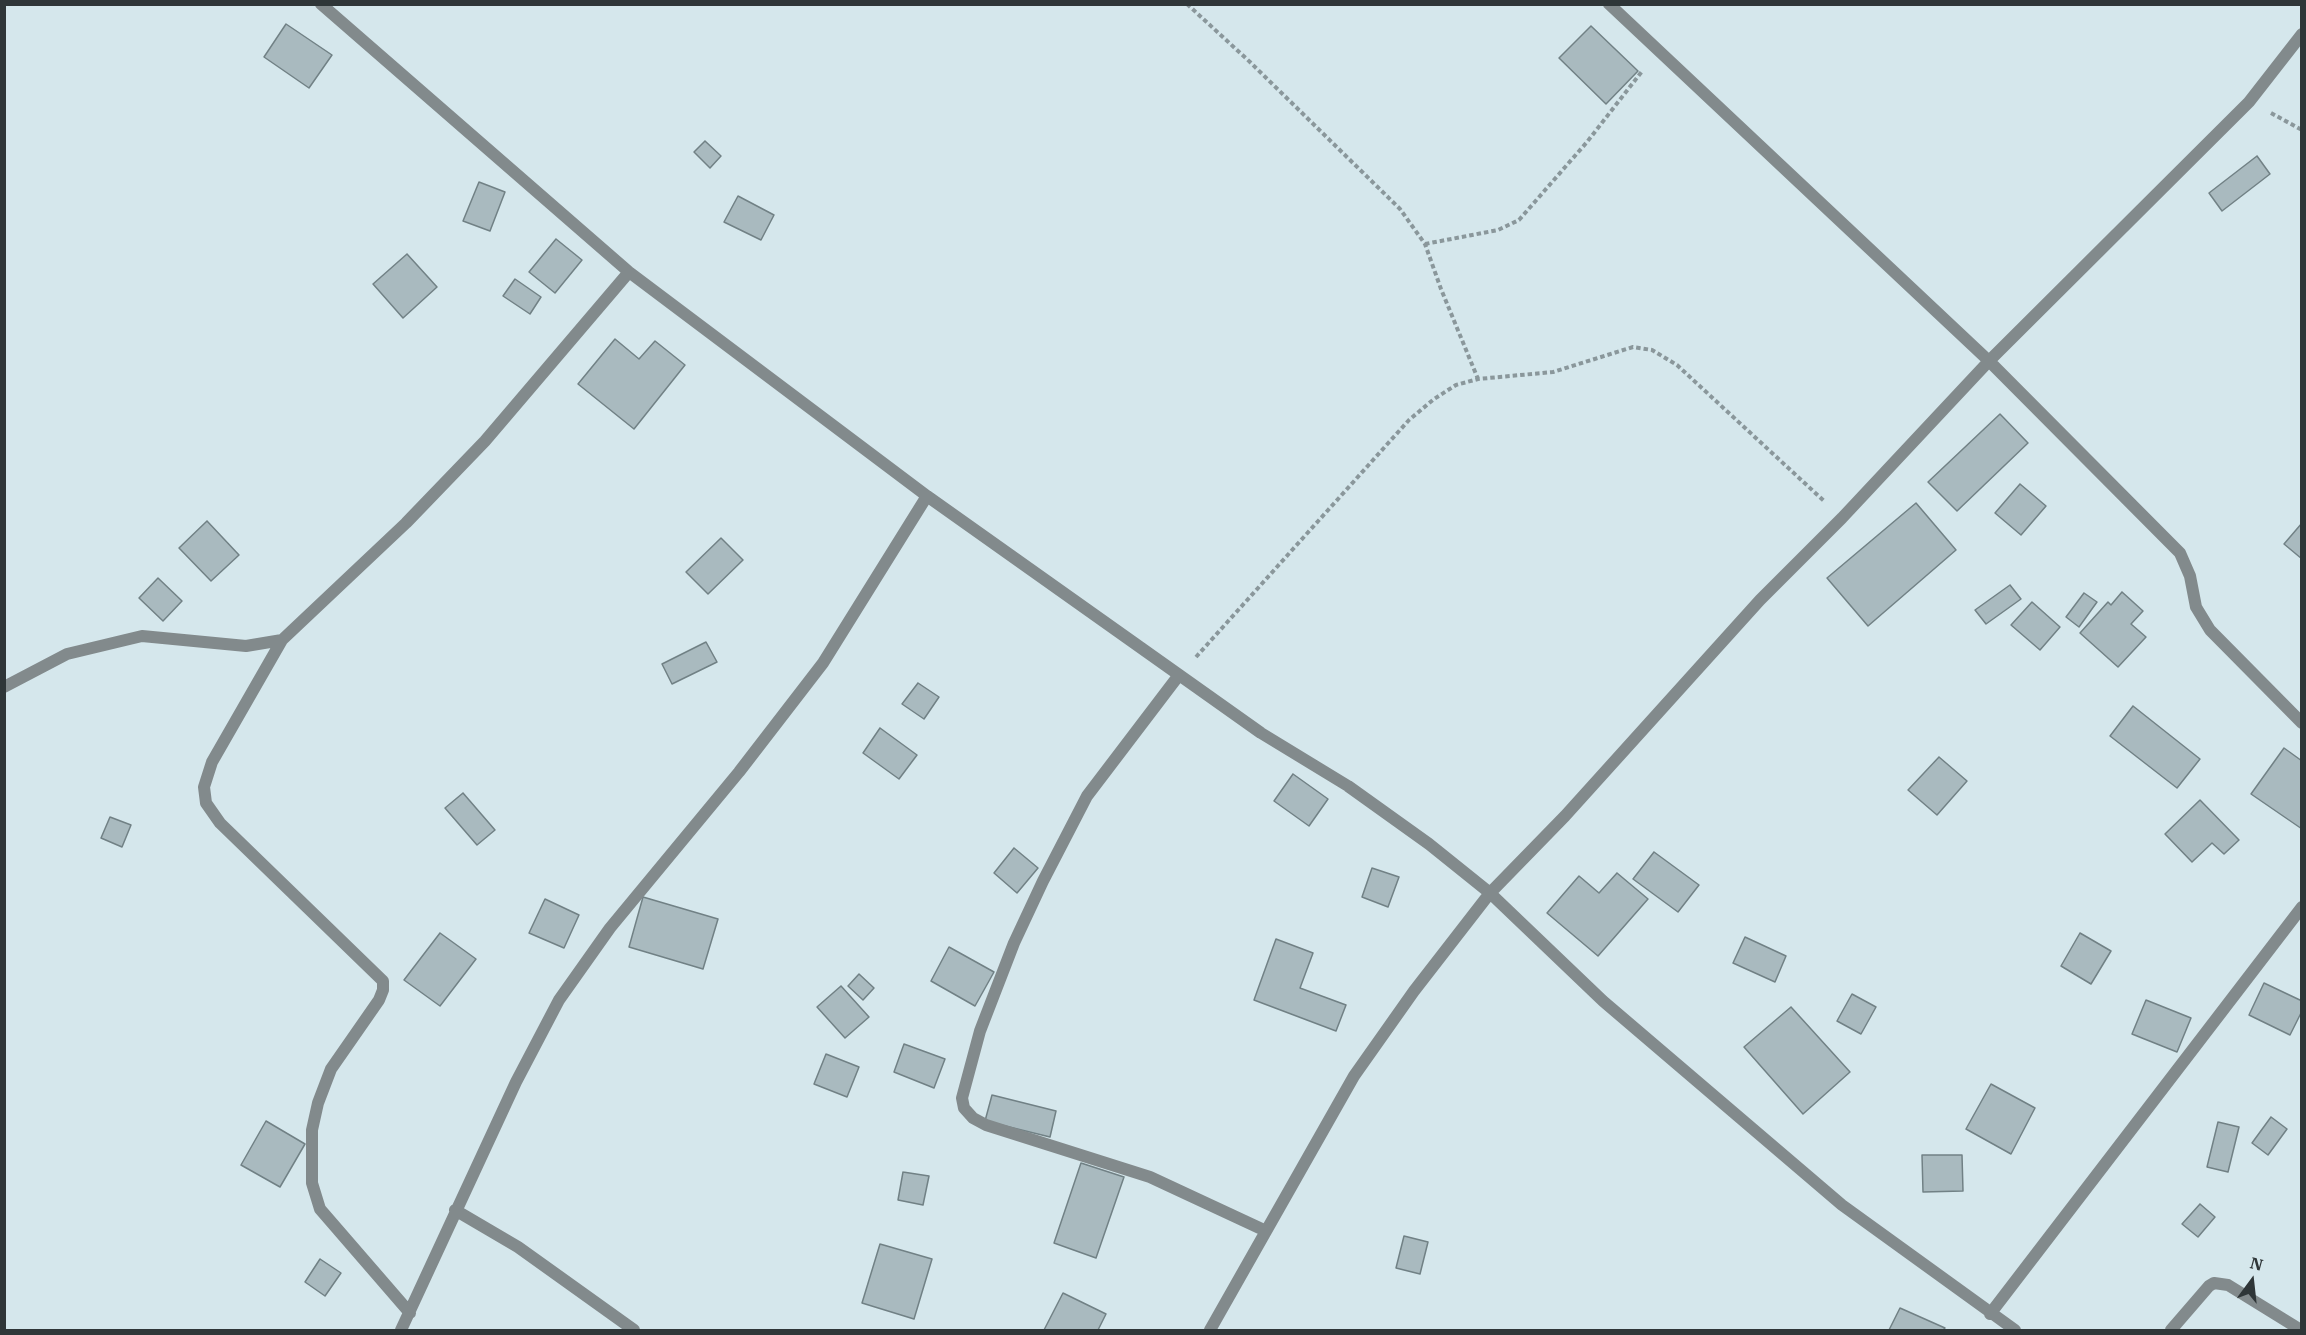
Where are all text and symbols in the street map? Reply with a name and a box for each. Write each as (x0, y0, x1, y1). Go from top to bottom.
north arrow (2222, 1251, 2282, 1311)
text: N (2248, 1252, 2265, 1275)

